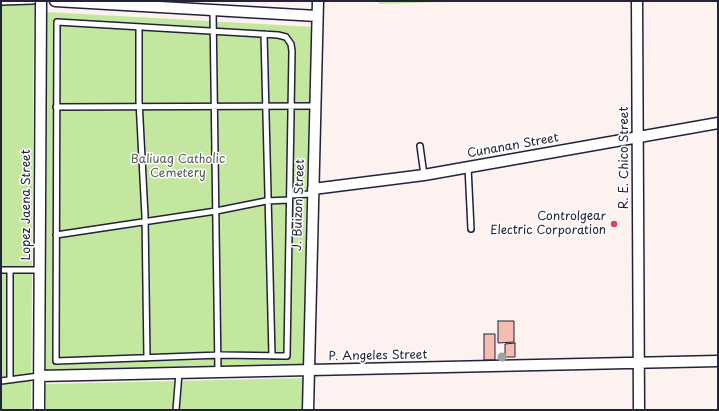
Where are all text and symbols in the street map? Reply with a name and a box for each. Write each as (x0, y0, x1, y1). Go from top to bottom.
street label: R. E. Chico Street (618, 107, 632, 209)
street label: Cunanan Street (466, 131, 560, 161)
street label: Lopez Jaena Street (20, 149, 34, 261)
park label: Baliuag Catholic Cemetery (131, 153, 225, 181)
street label: J. Buizon Street (290, 159, 308, 251)
place label: Controlgear Electric Corporation (490, 210, 606, 238)
marker: Controlgear Electric Corporation (609, 219, 619, 229)
street label: P. Angeles Street (328, 348, 428, 364)

